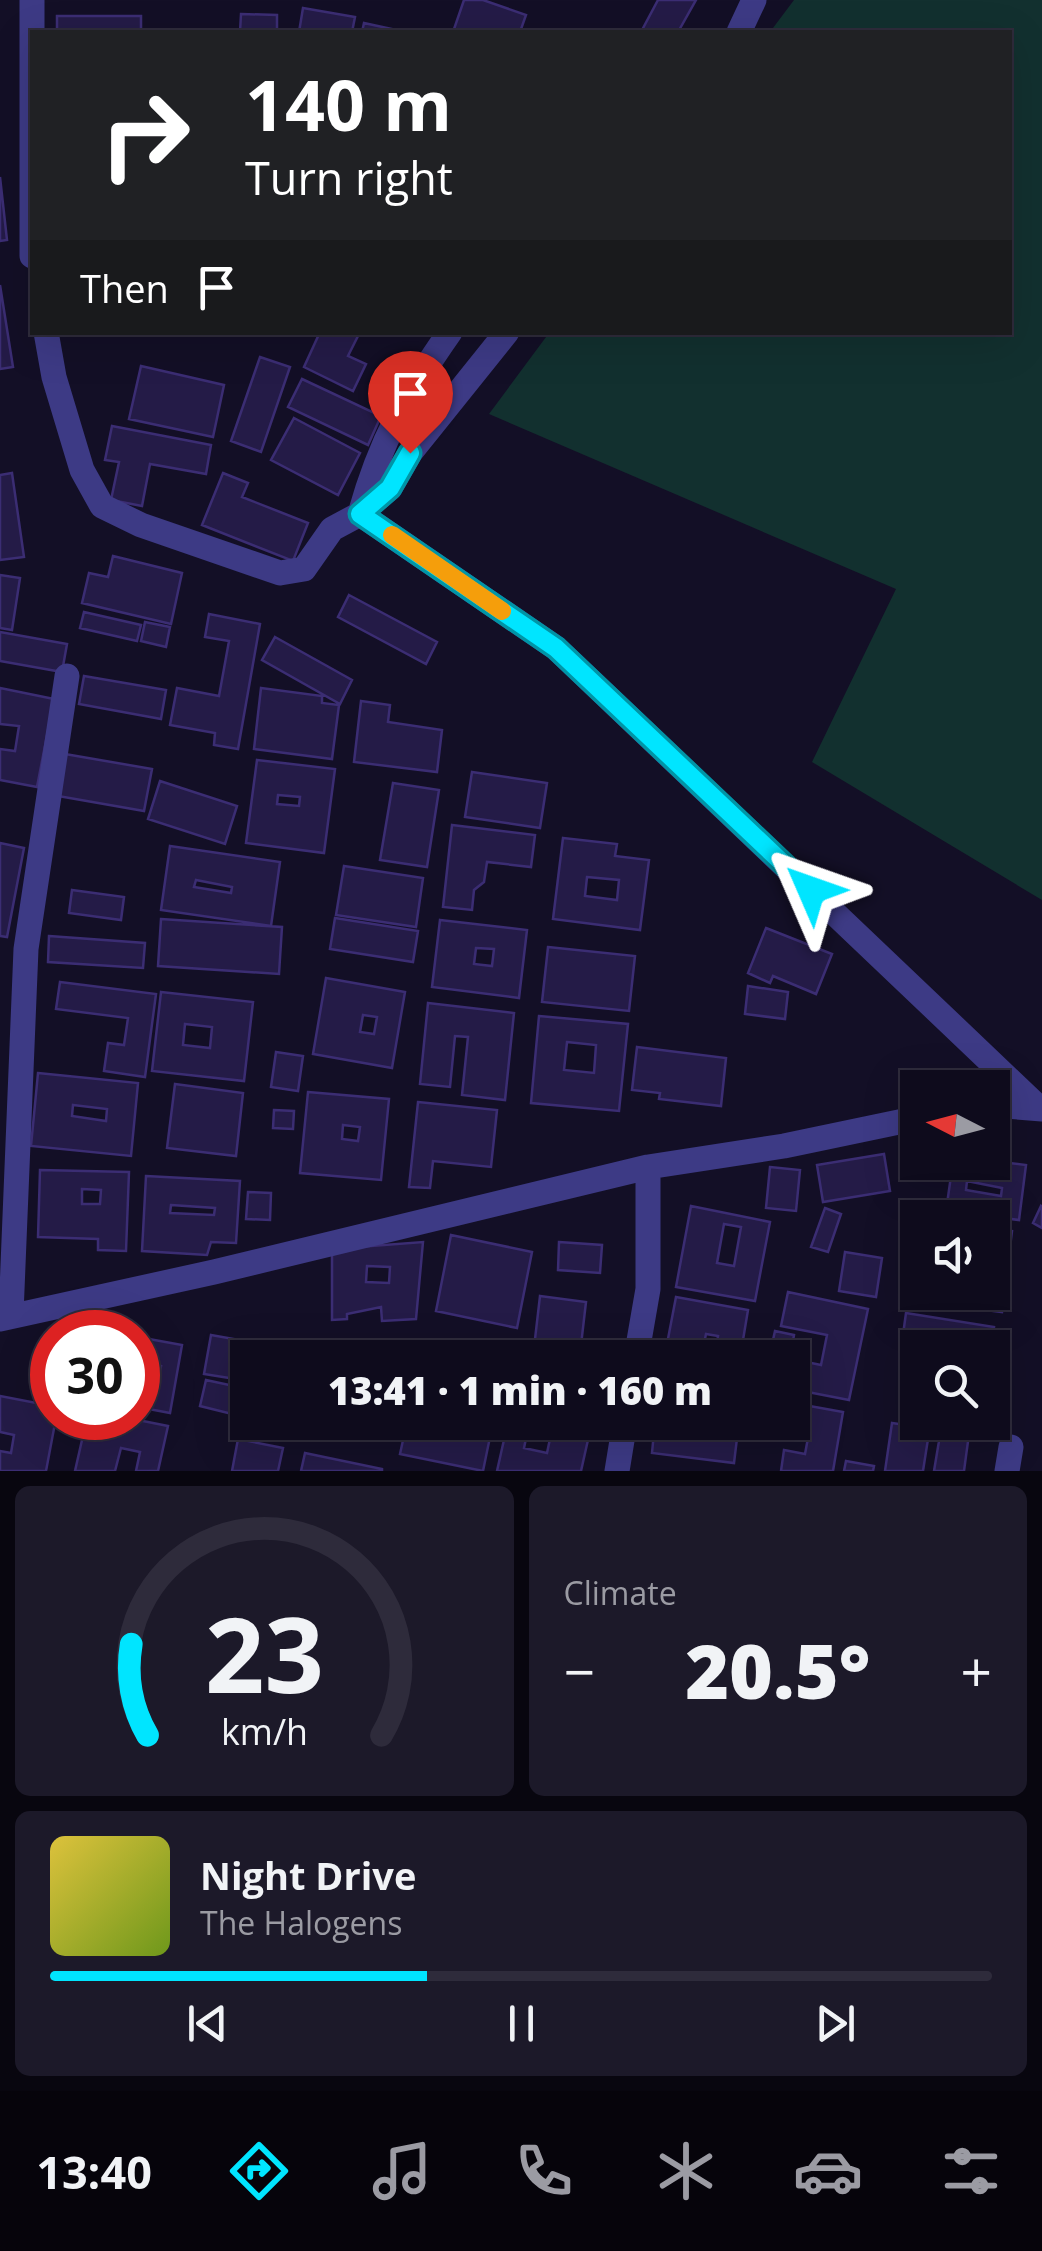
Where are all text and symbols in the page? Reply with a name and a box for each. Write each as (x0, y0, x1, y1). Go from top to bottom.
text: 140 m (245, 56, 452, 152)
icon: right (80, 70, 210, 200)
text: Turn right (245, 147, 453, 208)
icon: arrive (189, 260, 244, 315)
text: Then (80, 262, 169, 314)
pin (368, 351, 453, 454)
icon: arrive (383, 366, 438, 421)
position arrow (759, 838, 863, 942)
north arrow (900, 1070, 1010, 1180)
map controls (900, 1070, 1010, 1440)
button: sound (900, 1200, 1010, 1310)
speed limit sign: 30 (30, 1310, 160, 1440)
button: search (900, 1330, 1010, 1440)
text: 13:41 · 1 min · 160 m (328, 1364, 712, 1416)
text: Climate (564, 1571, 677, 1614)
text: 23 (205, 1582, 324, 1723)
text: 20.5° (685, 1619, 870, 1721)
text: − (564, 1633, 595, 1708)
text: + (961, 1633, 992, 1708)
text: km/h (221, 1707, 308, 1755)
text: Night Drive (200, 1849, 416, 1901)
text: The Halogens (200, 1901, 402, 1944)
icon: previous (180, 1996, 235, 2051)
icon: pause (494, 1996, 549, 2051)
icon: next (808, 1996, 863, 2051)
icon: directions (224, 2136, 294, 2206)
icon: music (367, 2136, 437, 2206)
icon: phone (509, 2136, 579, 2206)
icon: climate (651, 2136, 721, 2206)
icon: car (793, 2136, 863, 2206)
icon: filters (936, 2136, 1006, 2206)
text: 13:40 (36, 2141, 152, 2202)

